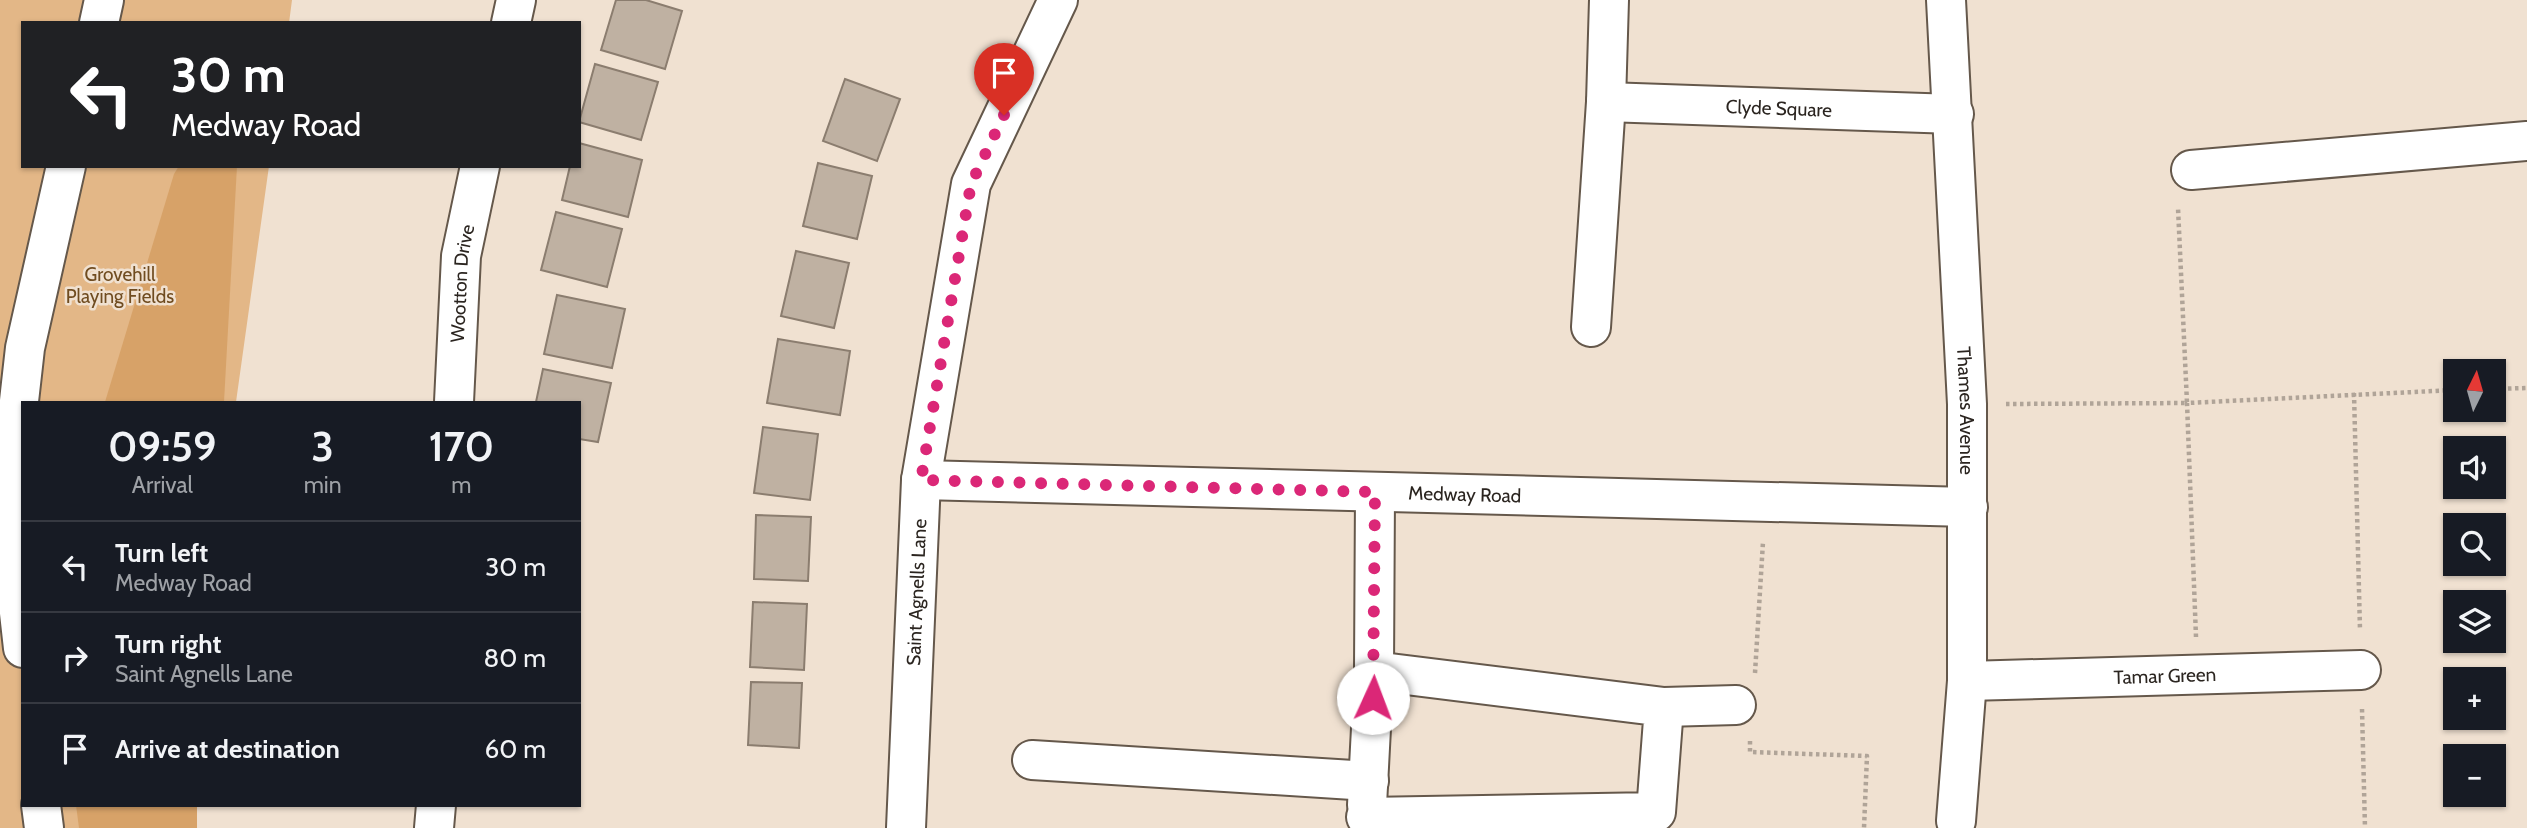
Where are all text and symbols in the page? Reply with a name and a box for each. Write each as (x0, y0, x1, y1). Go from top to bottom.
pin (974, 43, 1034, 115)
text: 30 m (171, 45, 286, 104)
icon: left (56, 49, 147, 140)
icon: arrive (985, 54, 1023, 92)
street label: Clyde Square (1725, 95, 1833, 121)
text: Medway Road (171, 105, 361, 144)
street label: Wootton Drive (445, 222, 479, 343)
park label: Grovehill Playing Fields (66, 263, 174, 308)
street label: Thames Avenue (1953, 346, 1979, 475)
north arrow (2443, 359, 2506, 422)
map controls (2443, 359, 2506, 807)
text: 09:59 (108, 420, 217, 472)
text: 3 (311, 420, 334, 472)
text: 170 (429, 420, 494, 472)
button: sound (2443, 436, 2506, 499)
text: Arrival (132, 471, 193, 499)
text: min (304, 471, 342, 499)
text: m (451, 471, 471, 499)
street label: Medway Road (1408, 481, 1522, 507)
button: search (2443, 513, 2506, 576)
street label: Saint Agnells Lane (902, 518, 931, 666)
text: Turn left (115, 537, 208, 569)
icon: left (56, 548, 94, 586)
text: 30 m (485, 551, 546, 583)
text: Medway Road (115, 569, 252, 597)
button: layers (2443, 590, 2506, 653)
text: Turn right (115, 628, 221, 660)
icon: right (56, 639, 94, 677)
text: 80 m (483, 642, 546, 674)
text: Saint Agnells Lane (115, 660, 293, 688)
position arrow (1336, 661, 1410, 735)
street label: Tamar Green (2113, 663, 2217, 688)
button: + (2443, 667, 2506, 730)
icon: arrive (56, 730, 94, 768)
text: Arrive at destination (115, 733, 340, 765)
text: 60 m (484, 733, 546, 765)
button: − (2443, 744, 2506, 807)

